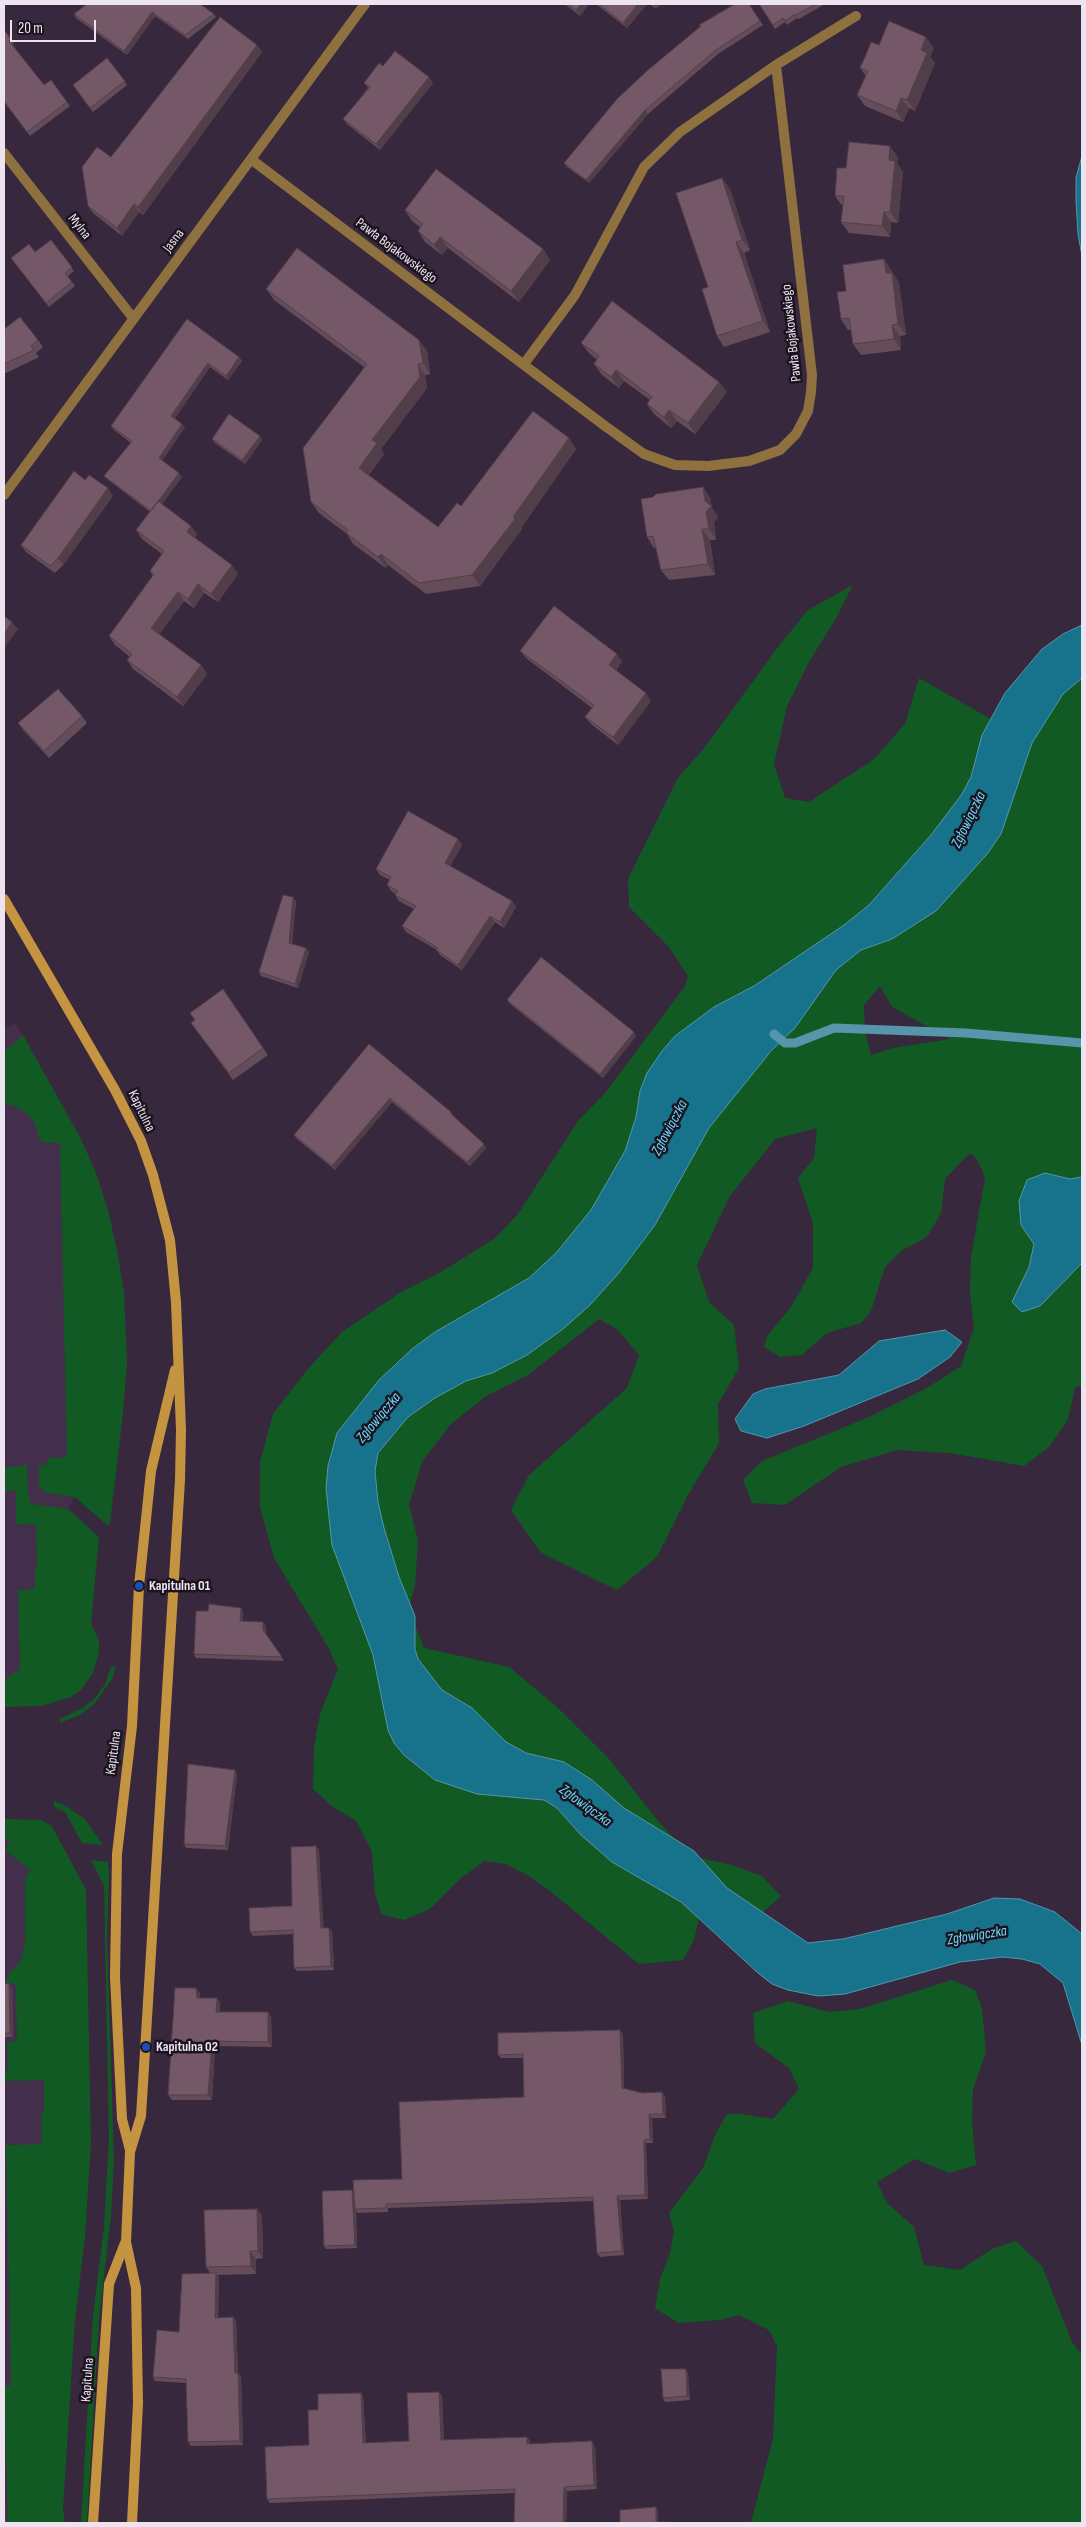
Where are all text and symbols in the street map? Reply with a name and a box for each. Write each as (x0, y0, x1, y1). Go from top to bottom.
scale bar (12, 10, 99, 42)
text: 20 m (18, 19, 43, 38)
street label: Mylna (64, 211, 94, 243)
street label: Pawła Bojakowskiego (352, 215, 440, 287)
street label: Jasna (160, 226, 188, 256)
street label: Pawła Bojakowskiego (779, 284, 805, 382)
water label: Zgłowiączka (948, 789, 990, 851)
street label: Kapitulna (124, 1087, 158, 1135)
water label: Zgłowiączka (648, 1097, 692, 1159)
water label: Zgłowiączka (353, 1389, 405, 1447)
place label: Kapitulna 01 (149, 1578, 210, 1594)
marker: Kapitulna 01 (133, 1580, 145, 1592)
street label: Kapitulna (103, 1730, 125, 1776)
water label: Zgłowiączka (555, 1781, 615, 1831)
water label: Zgłowiączka (946, 1922, 1008, 1950)
place label: Kapitulna 02 (156, 2039, 218, 2055)
marker: Kapitulna 02 (140, 2041, 152, 2053)
street label: Kapitulna (78, 2357, 98, 2403)

